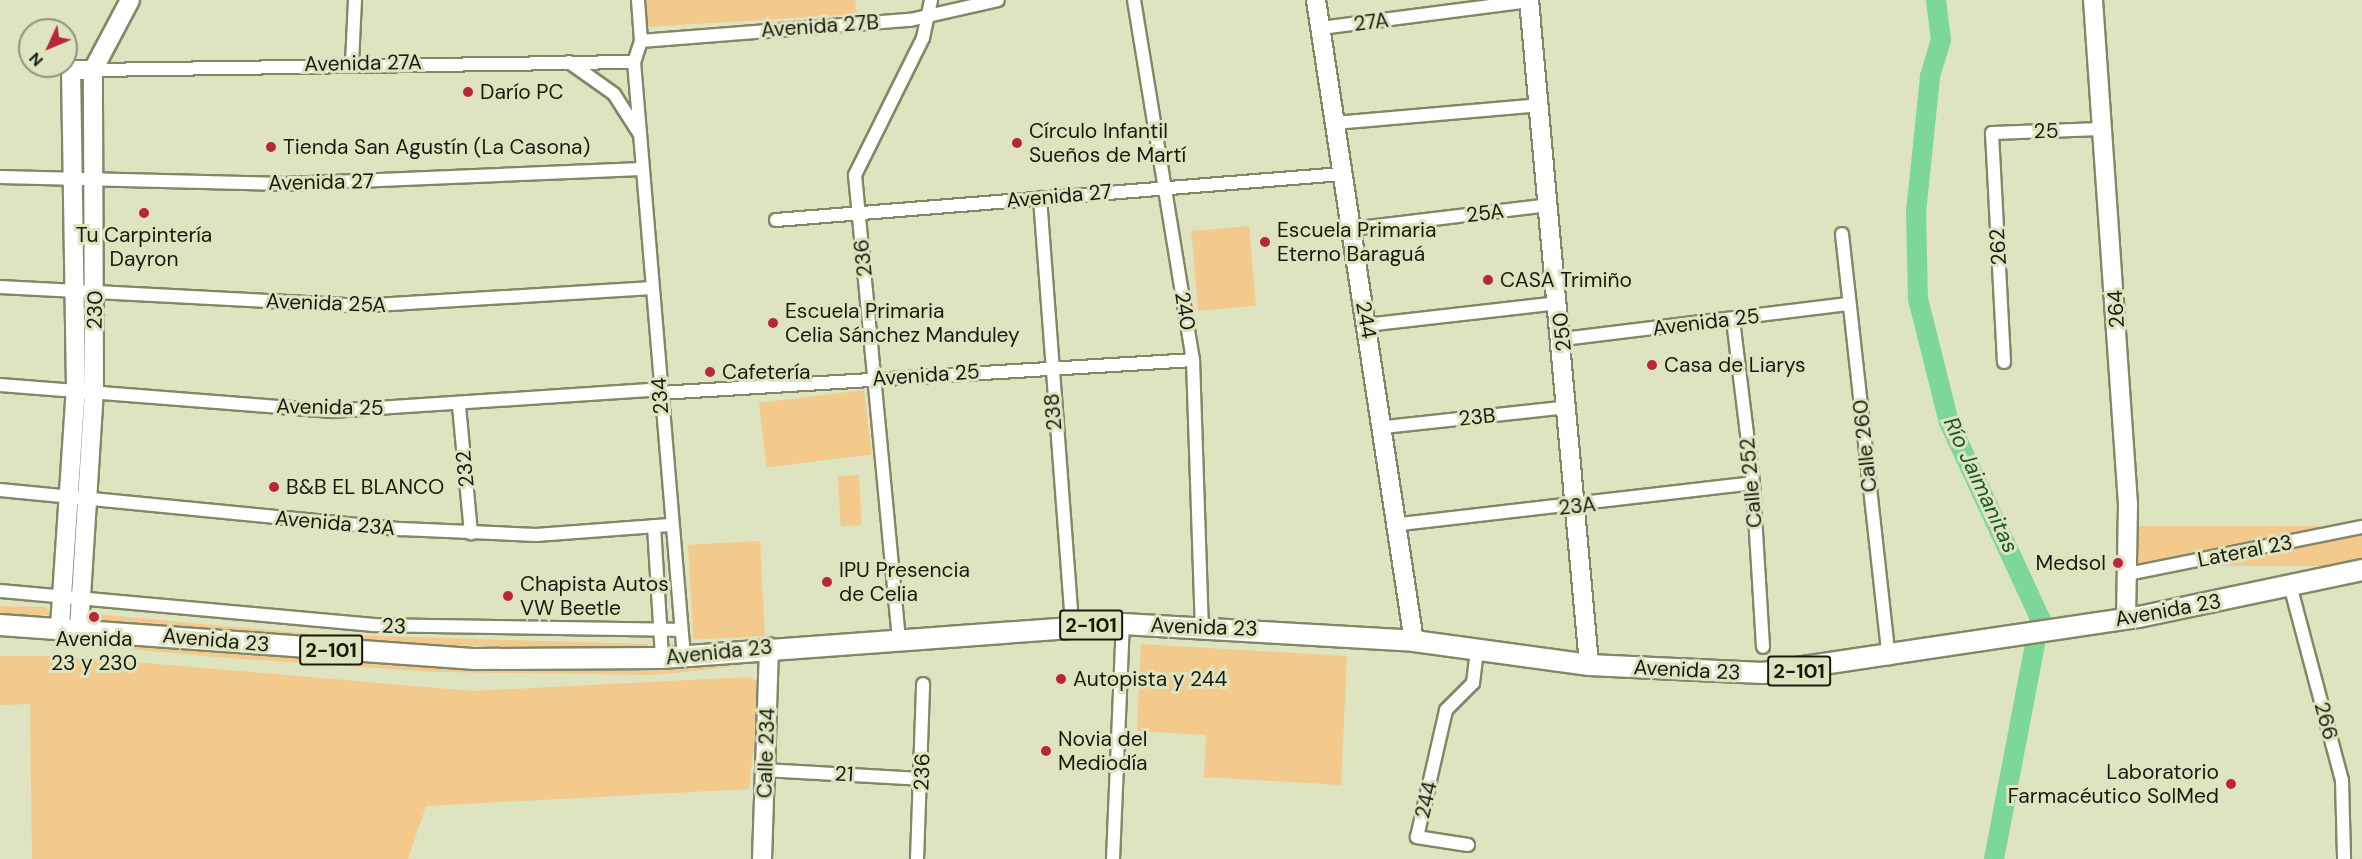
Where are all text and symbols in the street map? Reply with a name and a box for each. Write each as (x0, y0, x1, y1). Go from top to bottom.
street label: 27A (1352, 7, 1390, 37)
street label: Avenida 27B (760, 9, 880, 43)
north arrow (18, 18, 78, 78)
text: N (25, 48, 48, 71)
street label: Avenida 27A (304, 49, 422, 77)
place label: Darío PC (480, 79, 564, 105)
marker: Darío PC (461, 85, 475, 99)
place label: Círculo Infantil Sueños de Martí (1029, 118, 1186, 168)
street label: 25 (2033, 118, 2059, 144)
place label: Tienda San Agustín (La Casona) (283, 134, 590, 160)
marker: Círculo Infantil Sueños de Martí (1010, 136, 1024, 150)
marker: Tienda San Agustín (La Casona) (264, 140, 278, 154)
street label: Avenida 27 (268, 168, 374, 196)
street label: Avenida 27 (1005, 179, 1113, 213)
street label: 25A (1465, 198, 1505, 228)
marker: Tu Carpintería Dayron (137, 206, 151, 220)
place label: Escuela Primaria Eterno Baraguá (1277, 217, 1436, 267)
place label: Tu Carpintería Dayron (76, 222, 212, 272)
street label: 262 (1984, 228, 2012, 266)
marker: Escuela Primaria Eterno Baraguá (1258, 235, 1272, 249)
street label: 236 (848, 238, 878, 278)
place label: CASA Trimiño (1500, 267, 1632, 293)
marker: CASA Trimiño (1481, 273, 1495, 287)
street label: Avenida 25A (265, 288, 387, 318)
street label: 264 (2102, 289, 2130, 329)
street label: 230 (82, 290, 108, 330)
street label: 240 (1170, 290, 1200, 332)
place label: Escuela Primaria Celia Sánchez Manduley (785, 298, 1020, 348)
street label: 244 (1350, 299, 1382, 341)
street label: Avenida 25 (1651, 303, 1761, 341)
street label: 250 (1547, 311, 1577, 353)
marker: Escuela Primaria Celia Sánchez Manduley (766, 316, 780, 330)
place label: Casa de Liarys (1664, 352, 1806, 378)
marker: Casa de Liarys (1645, 358, 1659, 372)
place label: Cafetería (722, 359, 811, 385)
street label: Avenida 25 (871, 359, 981, 391)
marker: Cafetería (703, 365, 717, 379)
street label: 234 (646, 377, 674, 415)
street label: 238 (1039, 392, 1067, 432)
street label: Avenida 25 (276, 393, 384, 421)
street label: Calle 260 (1848, 398, 1882, 494)
street label: 23B (1457, 403, 1497, 431)
water label: Río Jaimanitas (1938, 413, 2024, 557)
street label: Calle 252 (1735, 437, 1767, 529)
street label: 232 (451, 449, 479, 489)
place label: B&B EL BLANCO (286, 474, 444, 500)
marker: B&B EL BLANCO (267, 480, 281, 494)
street label: 23A (1557, 492, 1597, 520)
street label: Avenida 23A (274, 505, 396, 541)
street label: Lateral 23 (2195, 529, 2295, 573)
place label: Medsol (2036, 550, 2106, 576)
marker: Medsol (2111, 556, 2125, 570)
place label: IPU Presencia de Celia (839, 557, 970, 607)
place label: Chapista Autos VW Beetle (520, 571, 669, 621)
marker: IPU Presencia de Celia (820, 575, 834, 589)
street label: Avenida 23 (2113, 588, 2223, 632)
marker: Chapista Autos VW Beetle (501, 589, 515, 603)
road number: 2-101 (1058, 608, 1124, 642)
marker: Avenida 23 y 230 (87, 610, 101, 624)
street label: 23 (381, 613, 407, 639)
street label: Avenida 23 (1150, 613, 1258, 641)
street label: Avenida 23 (162, 623, 270, 657)
place label: Avenida 23 y 230 (51, 626, 137, 676)
road number: 2-101 (298, 633, 364, 667)
street label: Avenida 23 (664, 634, 774, 670)
road number: 2-101 (1766, 654, 1832, 688)
street label: Avenida 23 (1633, 655, 1741, 685)
place label: Autopista y 244 (1073, 666, 1227, 692)
marker: Autopista y 244 (1054, 672, 1068, 686)
street label: 266 (2309, 699, 2343, 743)
street label: Calle 234 (752, 707, 780, 799)
place label: Novia del Mediodía (1058, 726, 1148, 776)
marker: Novia del Mediodía (1039, 744, 1053, 758)
street label: 236 (909, 753, 935, 791)
place label: Laboratorio Farmacéutico SolMed (2008, 759, 2219, 809)
street label: 21 (834, 761, 854, 787)
marker: Laboratorio Farmacéutico SolMed (2224, 777, 2238, 791)
street label: 244 (1410, 779, 1442, 821)

